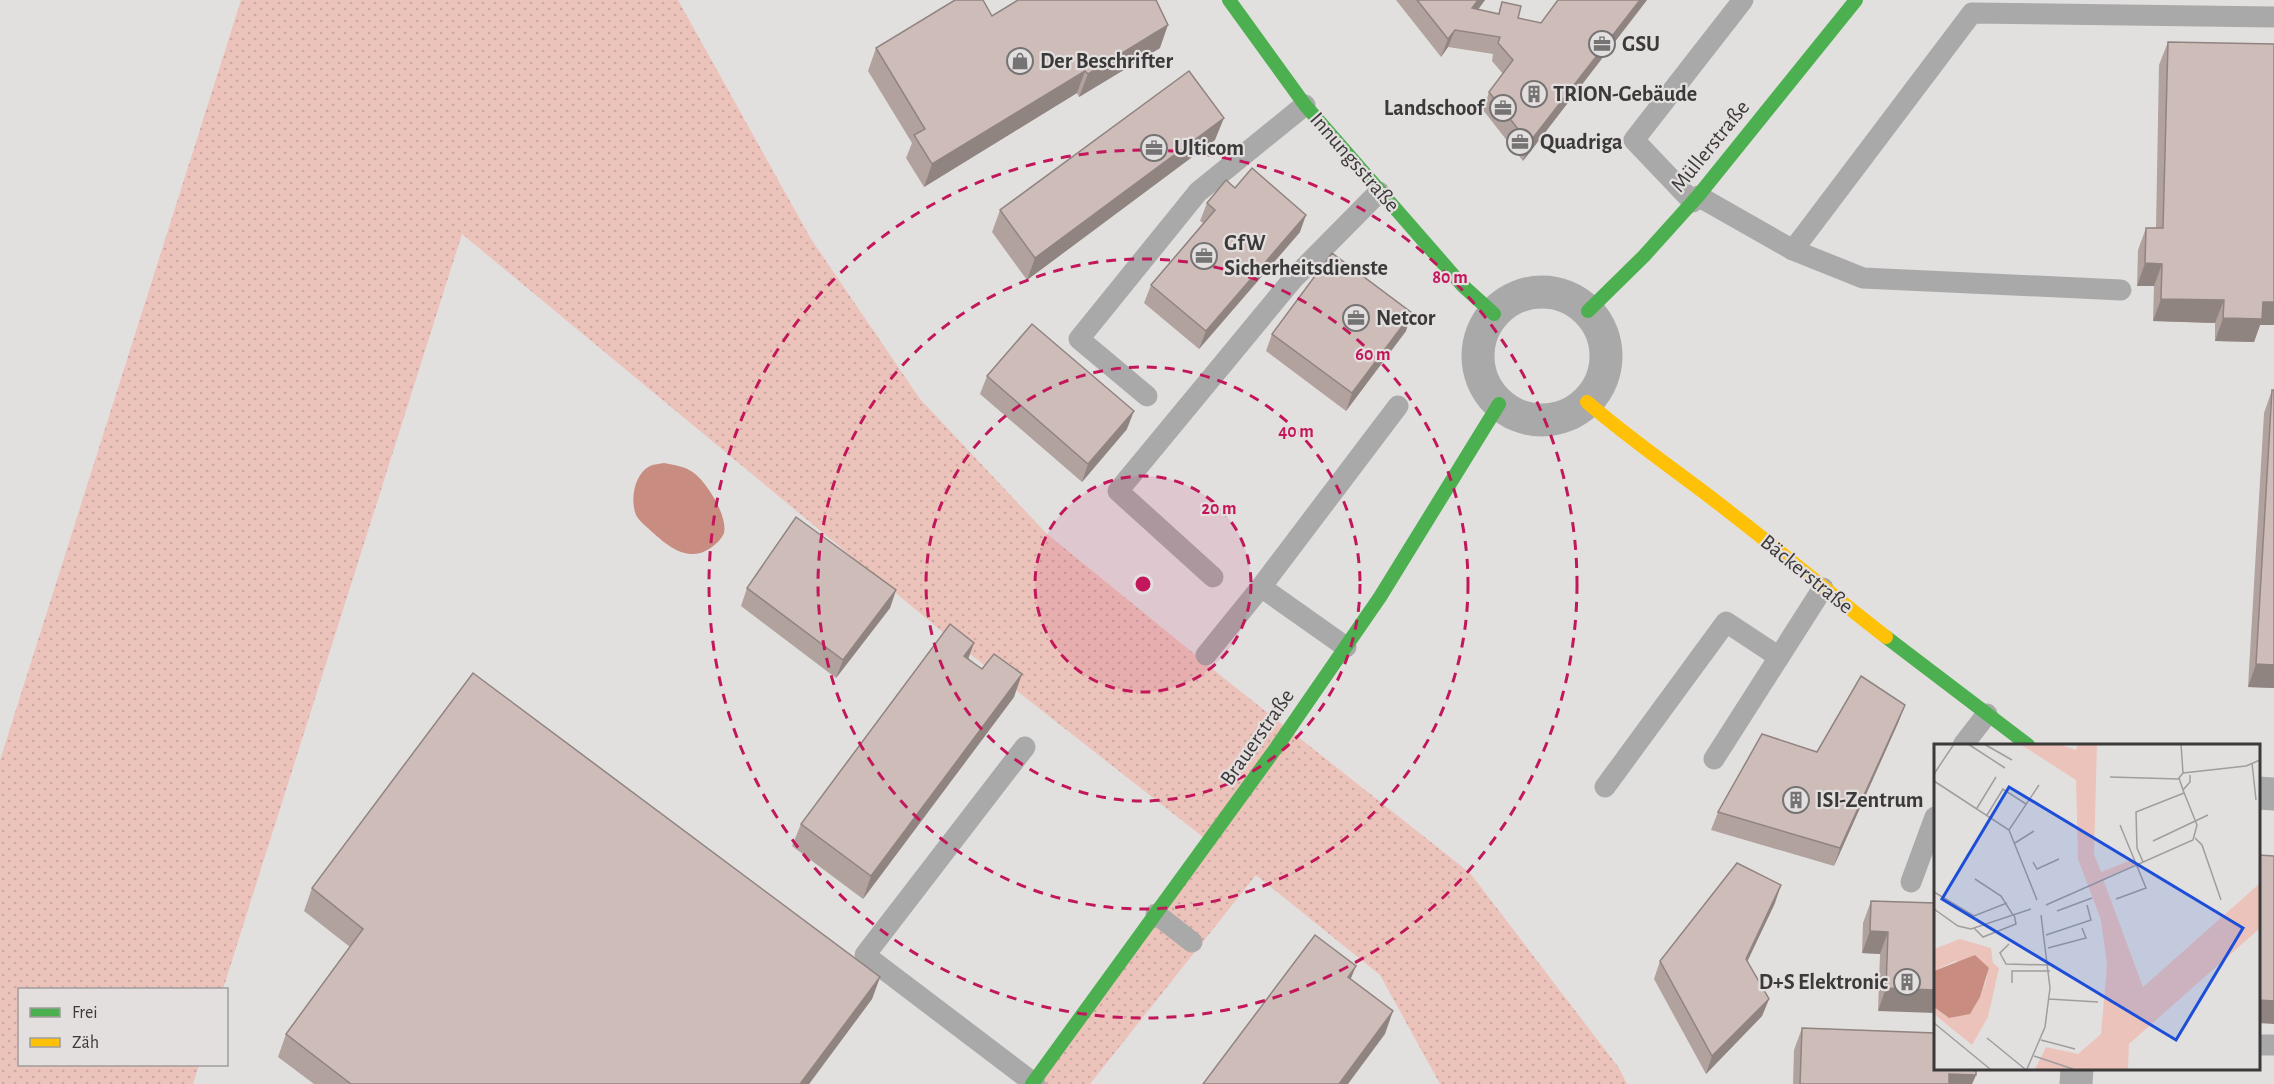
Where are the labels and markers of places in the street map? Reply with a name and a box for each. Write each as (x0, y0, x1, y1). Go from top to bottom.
office icon: GSU (1587, 29, 1617, 59)
place label: GSU (1622, 33, 1660, 55)
shop icon: Der Beschrifter (1005, 46, 1035, 76)
place label: Der Beschrifter (1040, 50, 1173, 72)
building icon: TRION-Gebäude (1519, 79, 1549, 109)
place label: TRION-Gebäude (1553, 83, 1697, 105)
office icon: Landschoof (1488, 93, 1518, 123)
place label: Landschoof (1384, 97, 1486, 119)
office icon: Quadriga (1505, 127, 1535, 157)
place label: Quadriga (1540, 131, 1623, 154)
office icon: Ulticom (1139, 133, 1169, 163)
place label: Ulticom (1174, 137, 1244, 159)
place label: GfW Sicherheitsdienste (1224, 232, 1388, 279)
office icon: GfW Sicherheitsdienste (1189, 241, 1219, 271)
office icon: Netcor (1341, 303, 1371, 333)
place label: Netcor (1376, 307, 1436, 329)
centre of rings (1133, 574, 1153, 594)
building icon: ISI-Zentrum (1781, 785, 1811, 815)
place label: ISI-Zentrum (1816, 789, 1924, 811)
building icon: D+S Elektronic (1892, 967, 1922, 997)
place label: D+S Elektronic (1759, 971, 1889, 993)

